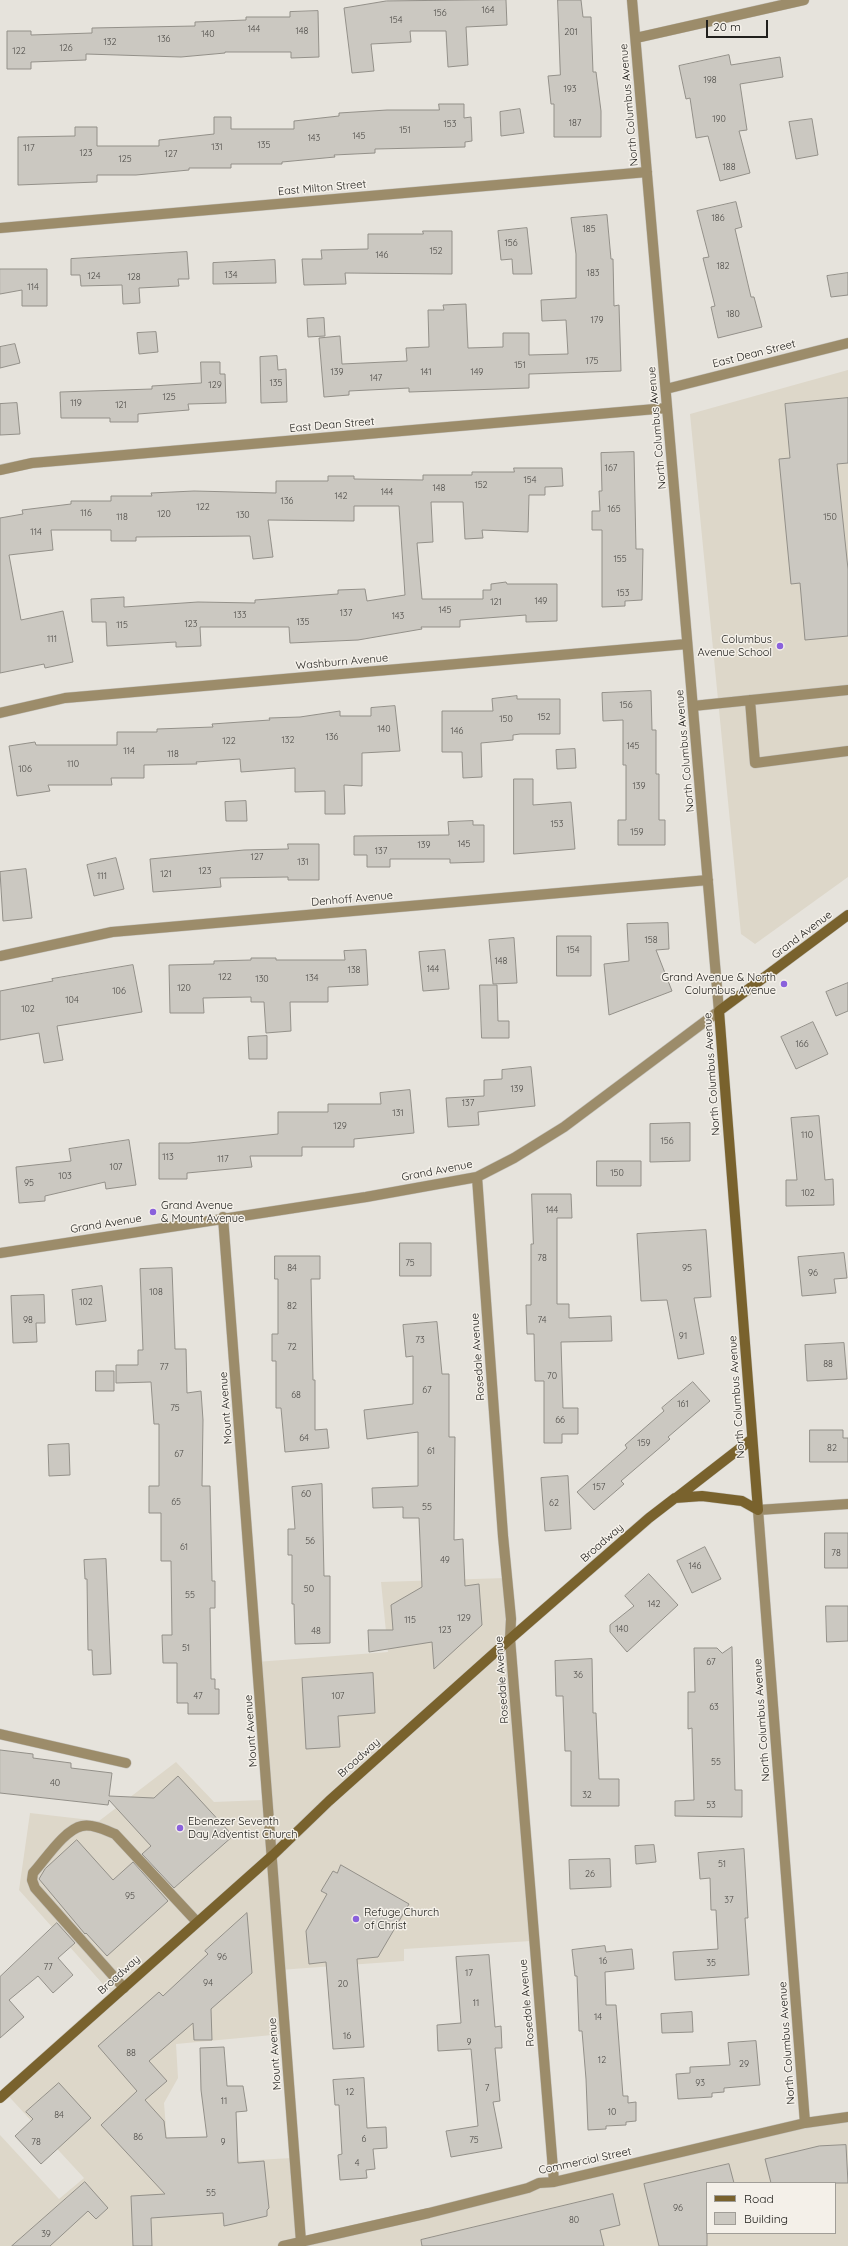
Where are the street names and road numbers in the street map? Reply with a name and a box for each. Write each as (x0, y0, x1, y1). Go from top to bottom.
street label: North Columbus Avenue (617, 43, 641, 167)
street label: East Milton Street (277, 178, 367, 198)
street label: East Dean Street (711, 337, 797, 371)
street label: North Columbus Avenue (645, 366, 669, 490)
street label: East Dean Street (289, 415, 375, 435)
street label: Washburn Avenue (295, 651, 389, 673)
street label: North Columbus Avenue (673, 689, 697, 813)
street label: Denhoff Avenue (311, 889, 393, 909)
street label: Grand Avenue (769, 908, 835, 962)
street label: North Columbus Avenue (701, 1012, 723, 1136)
street label: Grand Avenue (400, 1158, 474, 1184)
street label: Grand Avenue (69, 1212, 143, 1236)
street label: Rosedale Avenue (468, 1313, 488, 1401)
street label: North Columbus Avenue (726, 1335, 748, 1459)
street label: Mount Avenue (217, 1371, 235, 1445)
street label: Broadway (578, 1521, 626, 1565)
street label: Rosedale Avenue (492, 1636, 512, 1724)
street label: North Columbus Avenue (751, 1658, 773, 1782)
street label: Mount Avenue (242, 1694, 260, 1768)
street label: Broadway (335, 1736, 383, 1780)
street label: Broadway (95, 1953, 143, 1997)
street label: Rosedale Avenue (517, 1959, 537, 2047)
street label: North Columbus Avenue (776, 1981, 798, 2105)
street label: Mount Avenue (266, 2017, 284, 2091)
street label: Commercial Street (537, 2145, 633, 2177)

